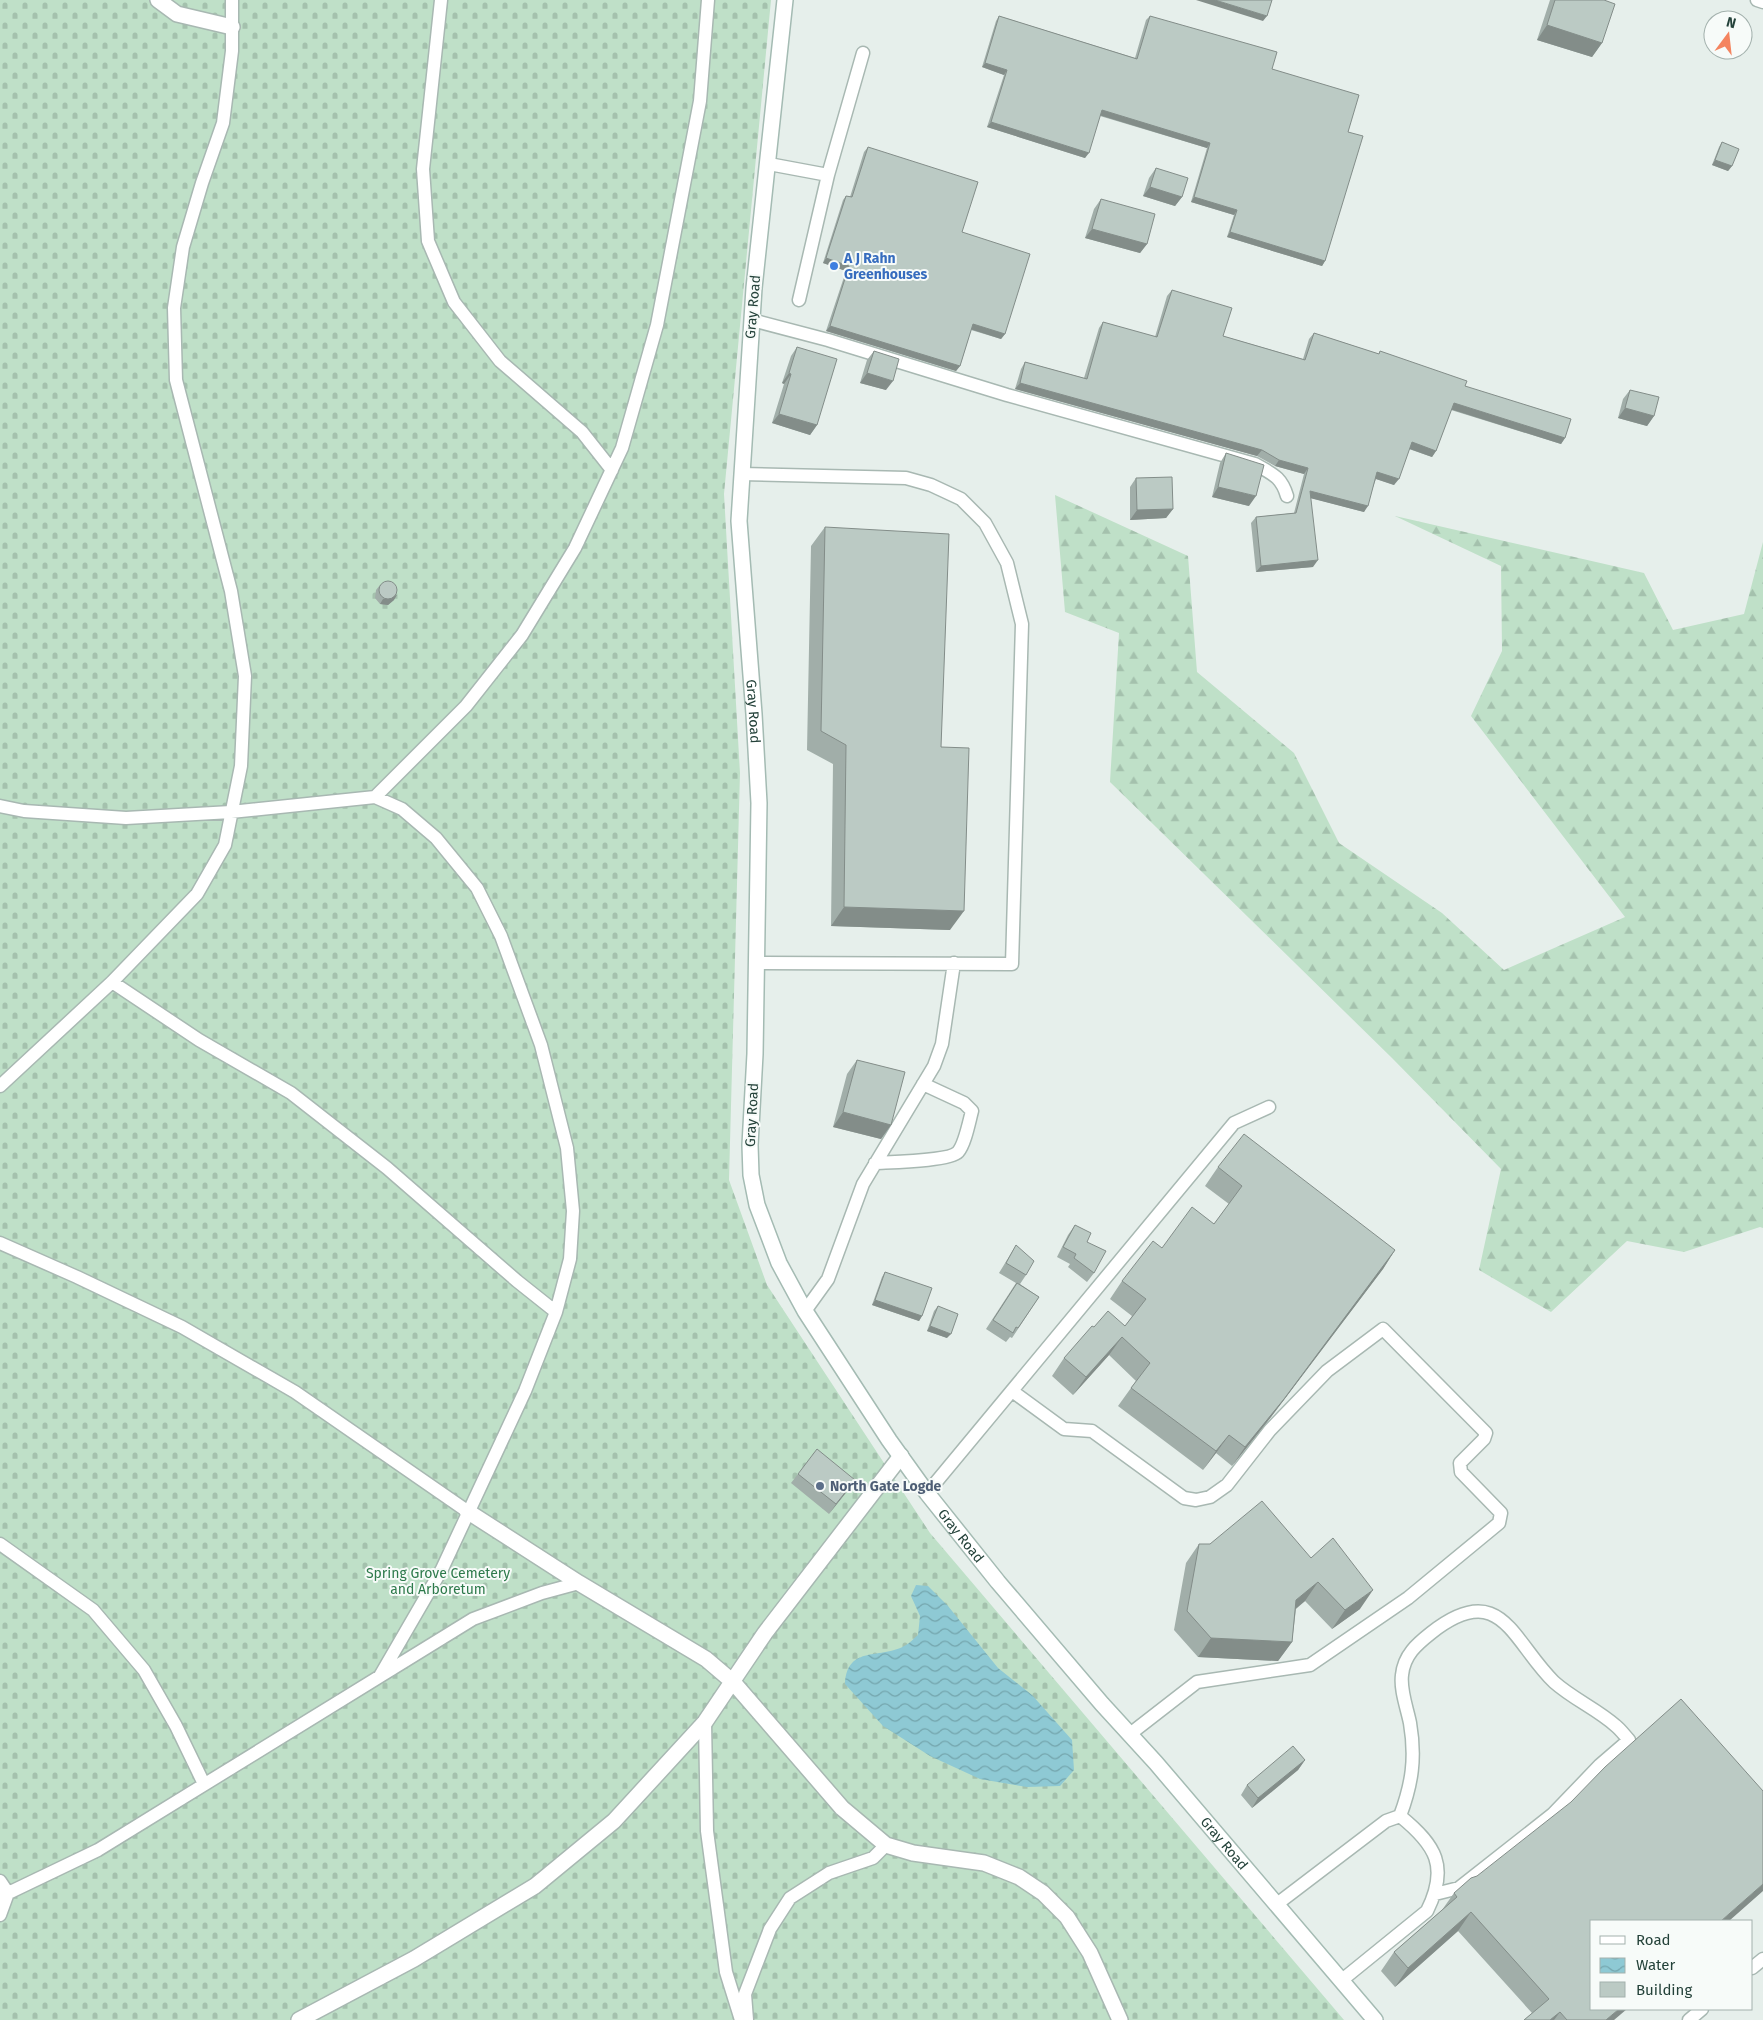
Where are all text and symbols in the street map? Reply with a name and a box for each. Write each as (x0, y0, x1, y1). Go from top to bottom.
north arrow (1703, 10, 1753, 60)
text: N (1725, 14, 1738, 32)
place label: A J Rahn Greenhouses (843, 250, 928, 283)
marker: A J Rahn Greenhouses (828, 260, 840, 272)
street label: Gray Road (742, 274, 764, 340)
street label: Gray Road (743, 679, 764, 744)
street label: Gray Road (742, 1083, 762, 1147)
place label: North Gate Logde (830, 1478, 942, 1495)
marker: North Gate Logde (814, 1480, 826, 1492)
street label: Gray Road (934, 1505, 988, 1566)
park label: Spring Grove Cemetery and Arboretum (366, 1565, 510, 1598)
street label: Gray Road (1197, 1813, 1252, 1873)
legend (1590, 1920, 1753, 2010)
text: Road (1636, 1931, 1671, 1949)
text: Water (1636, 1956, 1675, 1974)
text: Building (1636, 1981, 1692, 1999)

